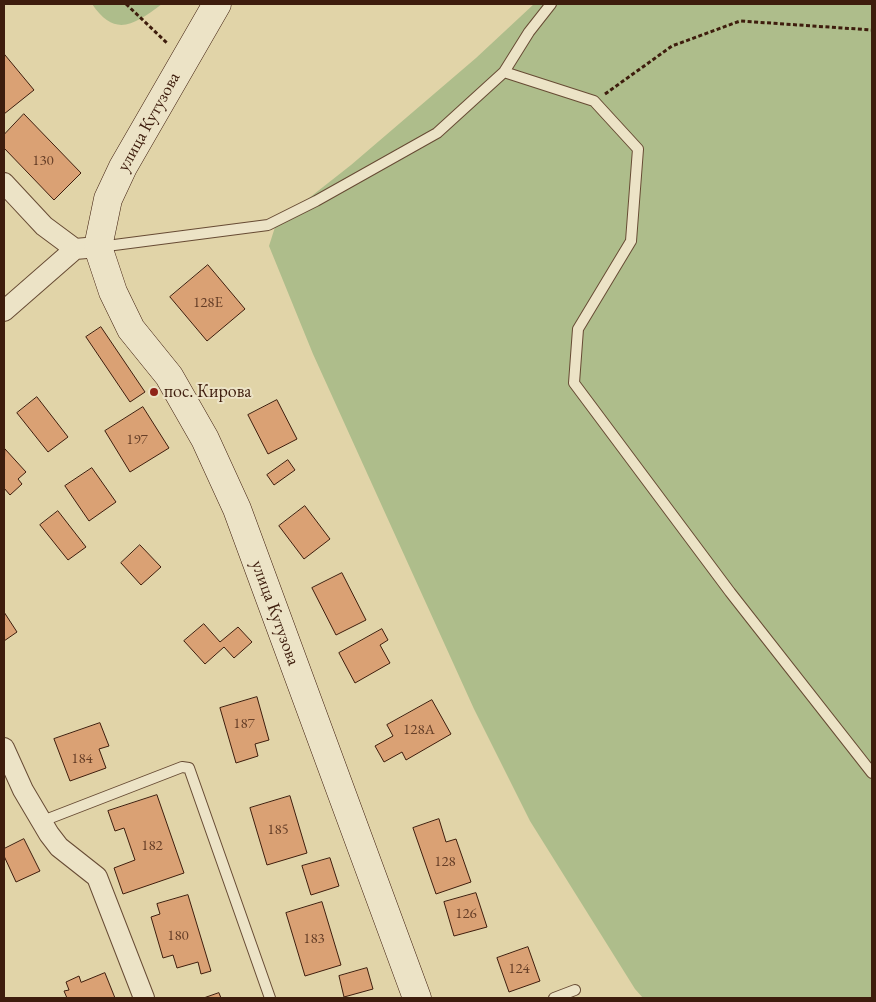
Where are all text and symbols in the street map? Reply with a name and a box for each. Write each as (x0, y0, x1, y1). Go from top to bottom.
street label: улица Кутузова (113, 69, 185, 175)
house number: 130 (32, 152, 54, 170)
house number: 128Е (193, 294, 223, 312)
place label: пос. Кирова (164, 381, 251, 403)
marker: пос. Кирова (148, 386, 160, 398)
house number: 197 (126, 431, 148, 449)
street label: улица Кутузова (246, 557, 304, 669)
house number: 187 (233, 715, 255, 733)
house number: 128А (403, 721, 435, 739)
house number: 184 (71, 750, 93, 768)
house number: 185 (267, 821, 289, 839)
house number: 182 (141, 837, 163, 855)
house number: 128 (434, 853, 456, 871)
house number: 126 (455, 905, 477, 923)
house number: 180 (167, 927, 189, 945)
house number: 183 (303, 930, 325, 948)
house number: 124 (508, 960, 530, 978)

